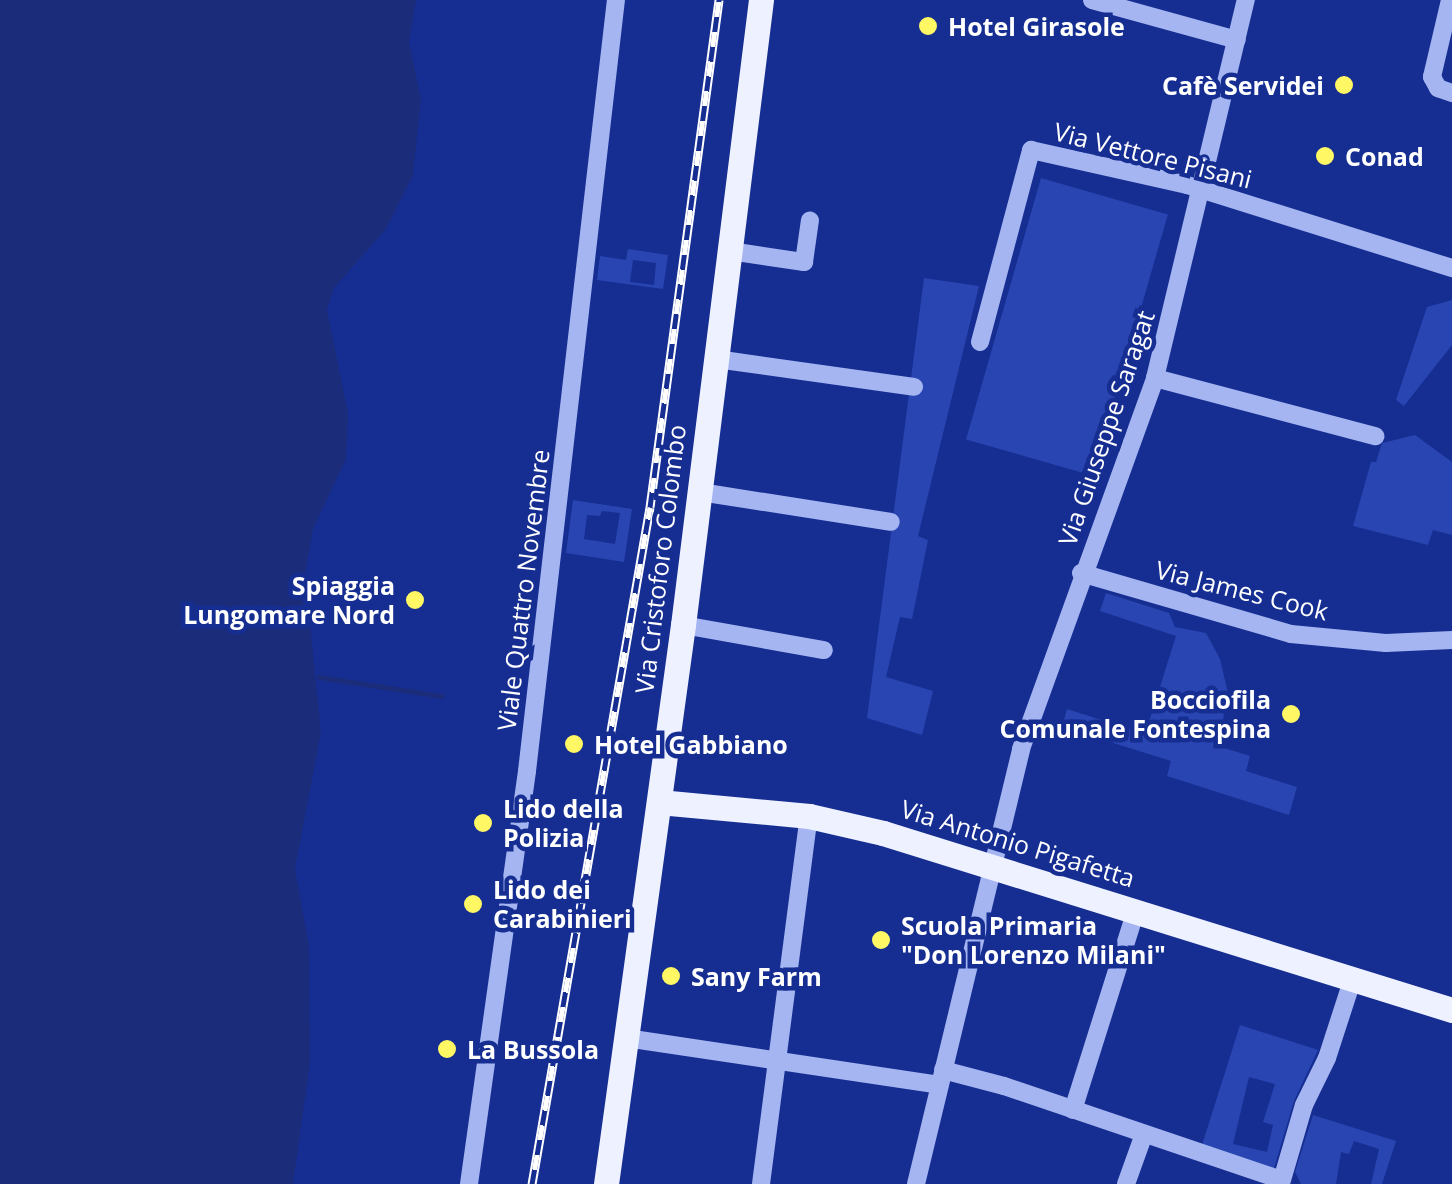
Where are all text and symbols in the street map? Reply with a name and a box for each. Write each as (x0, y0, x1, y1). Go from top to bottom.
place label: Hotel Girasole (948, 11, 1125, 41)
marker: Hotel Girasole (917, 15, 939, 37)
place label: Cafè Servidei (1162, 70, 1324, 100)
marker: Cafè Servidei (1333, 74, 1355, 96)
street label: Via Vettore Pisani (1051, 116, 1255, 194)
place label: Conad (1345, 141, 1424, 171)
marker: Conad (1314, 145, 1336, 167)
street label: Via Giuseppe Saragat (1052, 307, 1160, 549)
street label: Via Cristoforo Colombo (629, 423, 691, 695)
street label: Viale Quattro Novembre (491, 448, 555, 732)
street label: Via James Cook (1153, 554, 1331, 626)
place label: Spiaggia Lungomare Nord (183, 571, 395, 630)
marker: Spiaggia Lungomare Nord (404, 589, 426, 611)
place label: Bocciofila Comunale Fontespina (1000, 685, 1271, 744)
marker: Bocciofila Comunale Fontespina (1280, 703, 1302, 725)
place label: Hotel Gabbiano (594, 729, 788, 759)
marker: Hotel Gabbiano (563, 733, 585, 755)
street label: Via Antonio Pigafetta (897, 793, 1139, 893)
place label: Lido della Polizia (503, 794, 623, 853)
marker: Lido della Polizia (472, 812, 494, 834)
place label: Lido dei Carabinieri (493, 875, 632, 934)
marker: Lido dei Carabinieri (462, 893, 484, 915)
place label: Scuola Primaria "Don Lorenzo Milani" (901, 911, 1166, 970)
marker: Scuola Primaria "Don Lorenzo Milani" (870, 929, 892, 951)
place label: Sany Farm (691, 961, 822, 991)
marker: Sany Farm (660, 965, 682, 987)
place label: La Bussola (467, 1034, 599, 1064)
marker: La Bussola (436, 1038, 458, 1060)

